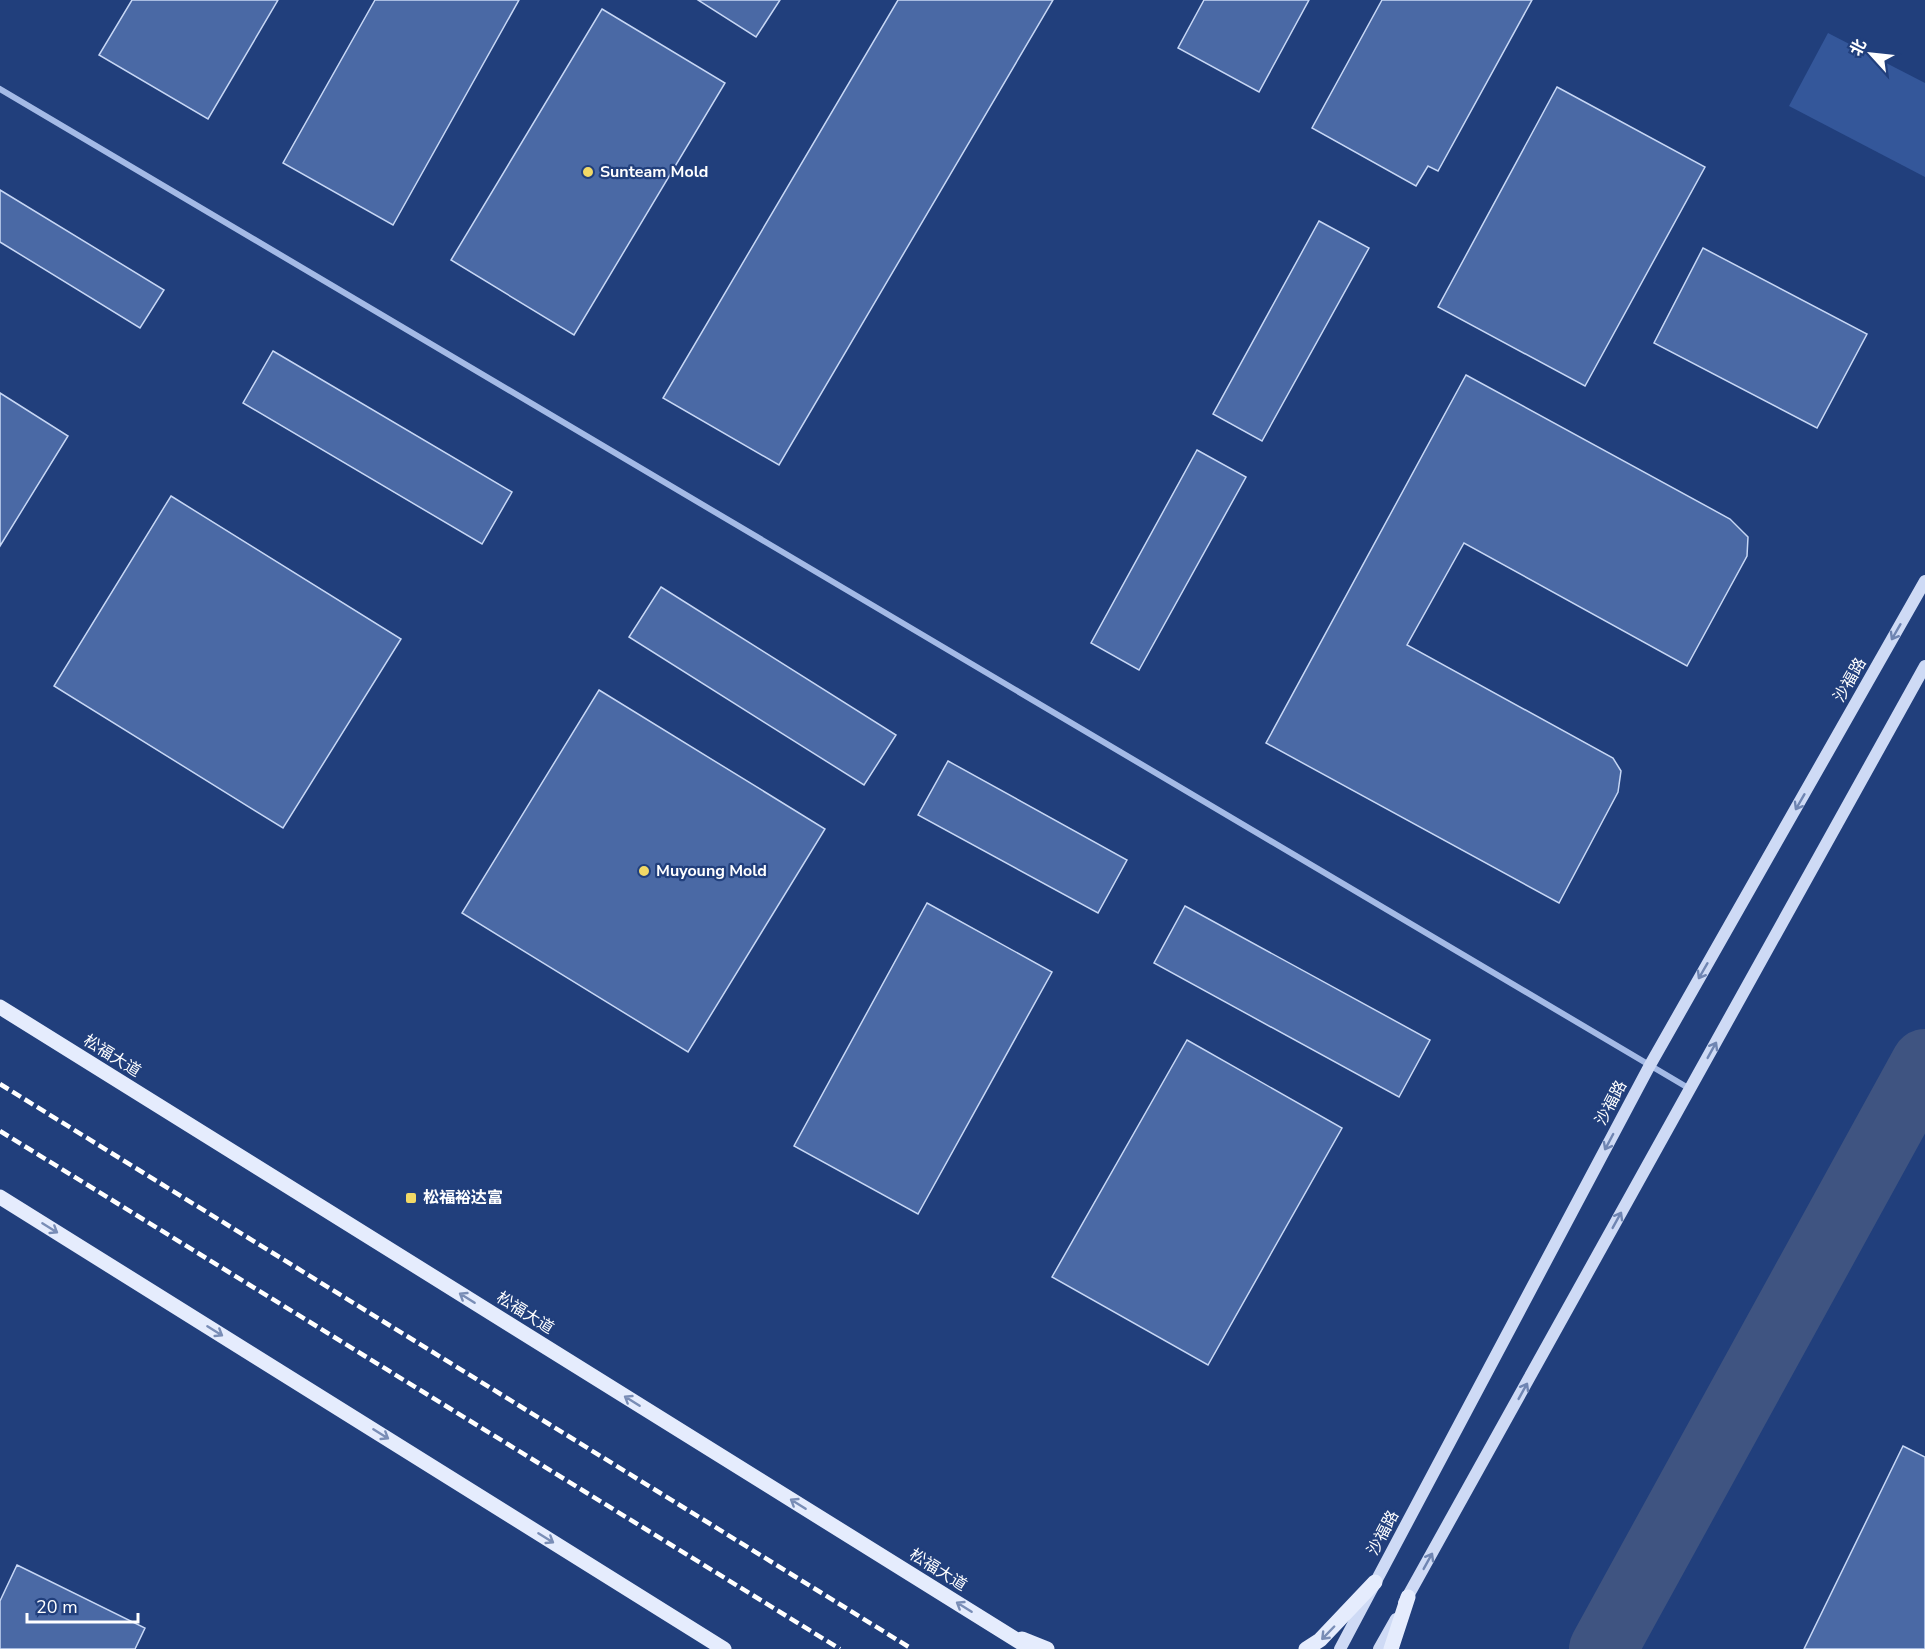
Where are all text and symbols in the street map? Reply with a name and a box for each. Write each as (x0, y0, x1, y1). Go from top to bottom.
north arrow (1841, 24, 1901, 84)
text: 北 (1845, 36, 1872, 60)
place label: Sunteam Mold (600, 161, 708, 183)
marker: Sunteam Mold (581, 165, 595, 179)
one-way arrow (1890, 623, 1902, 640)
street label: 沙福路 (1828, 654, 1872, 706)
one-way arrow (1794, 793, 1806, 810)
place label: Muyoung Mold (656, 860, 767, 882)
marker: Muyoung Mold (637, 864, 651, 878)
one-way arrow (1697, 962, 1709, 979)
street label: 松福大道 (79, 1030, 145, 1082)
one-way arrow (1706, 1042, 1718, 1059)
street label: 沙福路 (1590, 1077, 1632, 1129)
one-way arrow (1603, 1133, 1615, 1150)
place label: 松福裕达富 (423, 1187, 503, 1209)
marker: 松福裕达富 (404, 1191, 418, 1205)
one-way arrow (1612, 1212, 1624, 1229)
one-way arrow (41, 1222, 58, 1234)
street label: 松福大道 (492, 1287, 558, 1339)
one-way arrow (459, 1291, 476, 1303)
one-way arrow (206, 1326, 223, 1338)
one-way arrow (1517, 1383, 1529, 1400)
one-way arrow (624, 1394, 641, 1407)
one-way arrow (372, 1428, 389, 1441)
one-way arrow (790, 1497, 807, 1509)
street label: 沙福路 (1362, 1507, 1404, 1559)
one-way arrow (537, 1532, 554, 1544)
street label: 松福大道 (905, 1544, 971, 1596)
one-way arrow (1422, 1553, 1434, 1570)
scale bar (27, 1586, 138, 1624)
text: 20 m (36, 1595, 78, 1619)
one-way arrow (955, 1600, 972, 1613)
one-way arrow (1320, 1625, 1335, 1640)

